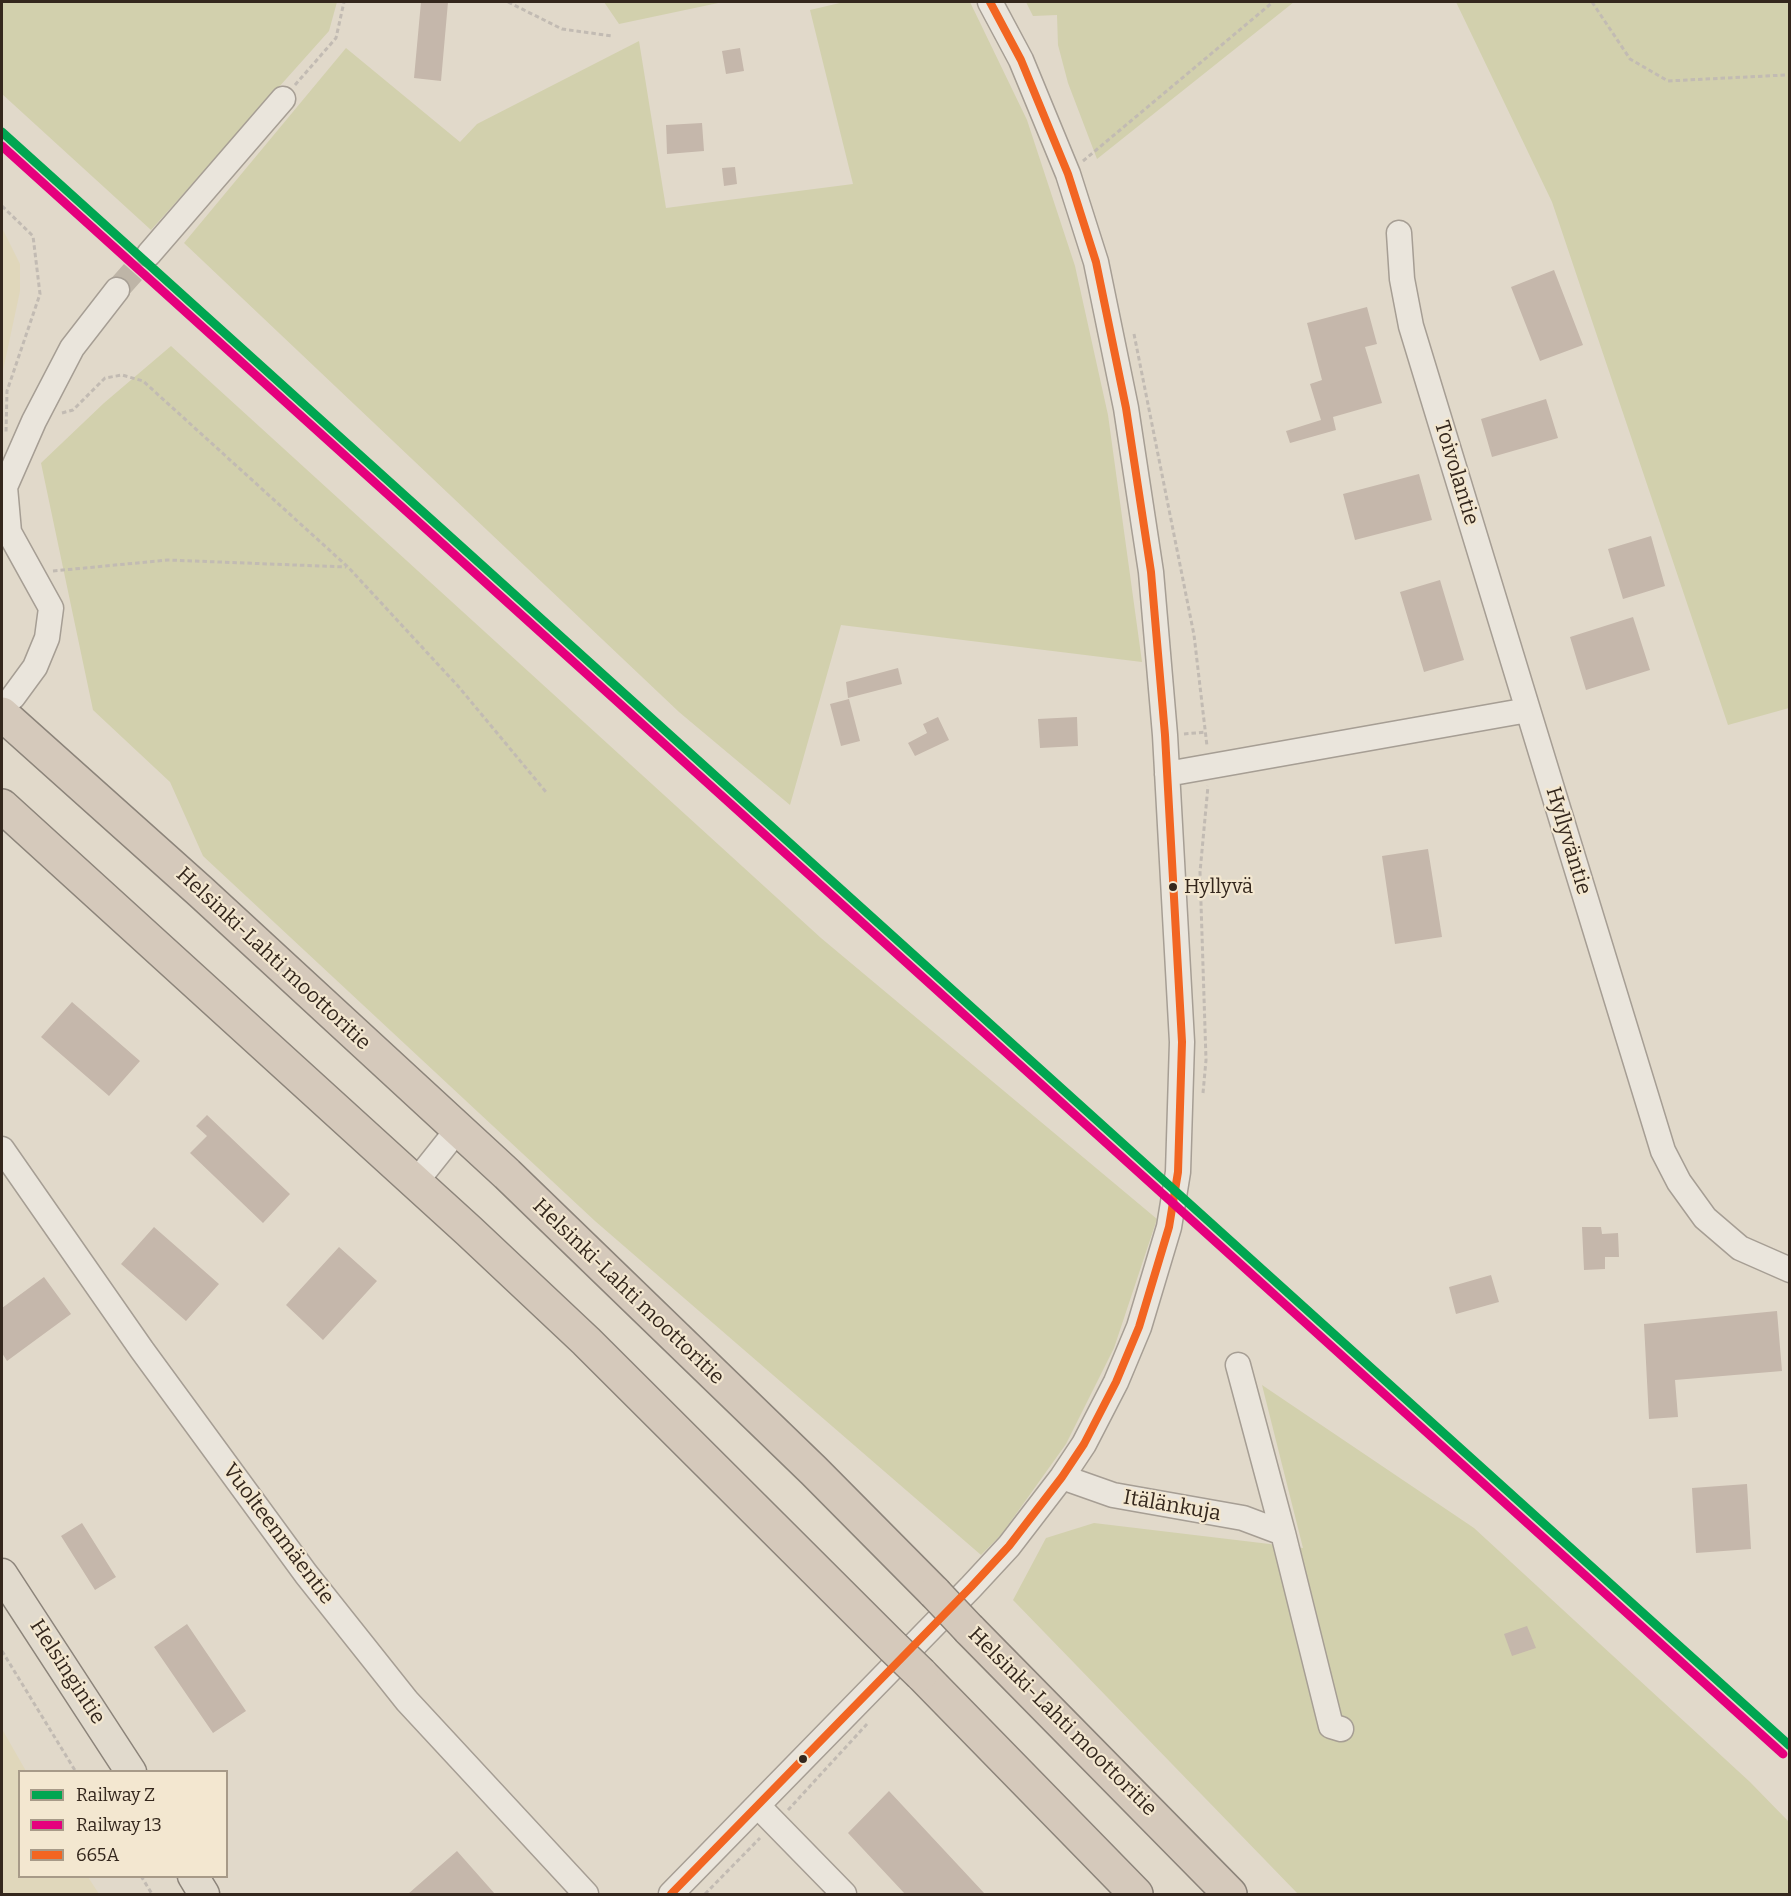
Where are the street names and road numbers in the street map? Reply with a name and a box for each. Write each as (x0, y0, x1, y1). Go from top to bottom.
street label: Toivolantie (1428, 418, 1484, 528)
street label: Hyllyväntie (1540, 784, 1596, 898)
street label: Helsinki-Lahti moottoritie (171, 862, 375, 1056)
street label: Helsinki-Lahti moottoritie (527, 1194, 729, 1390)
street label: Vuolteenmäentie (217, 1459, 339, 1609)
street label: Itälänkuja (1121, 1485, 1223, 1527)
street label: Helsingintie (24, 1615, 110, 1729)
street label: Helsinki-Lahti moottoritie (962, 1622, 1162, 1822)

